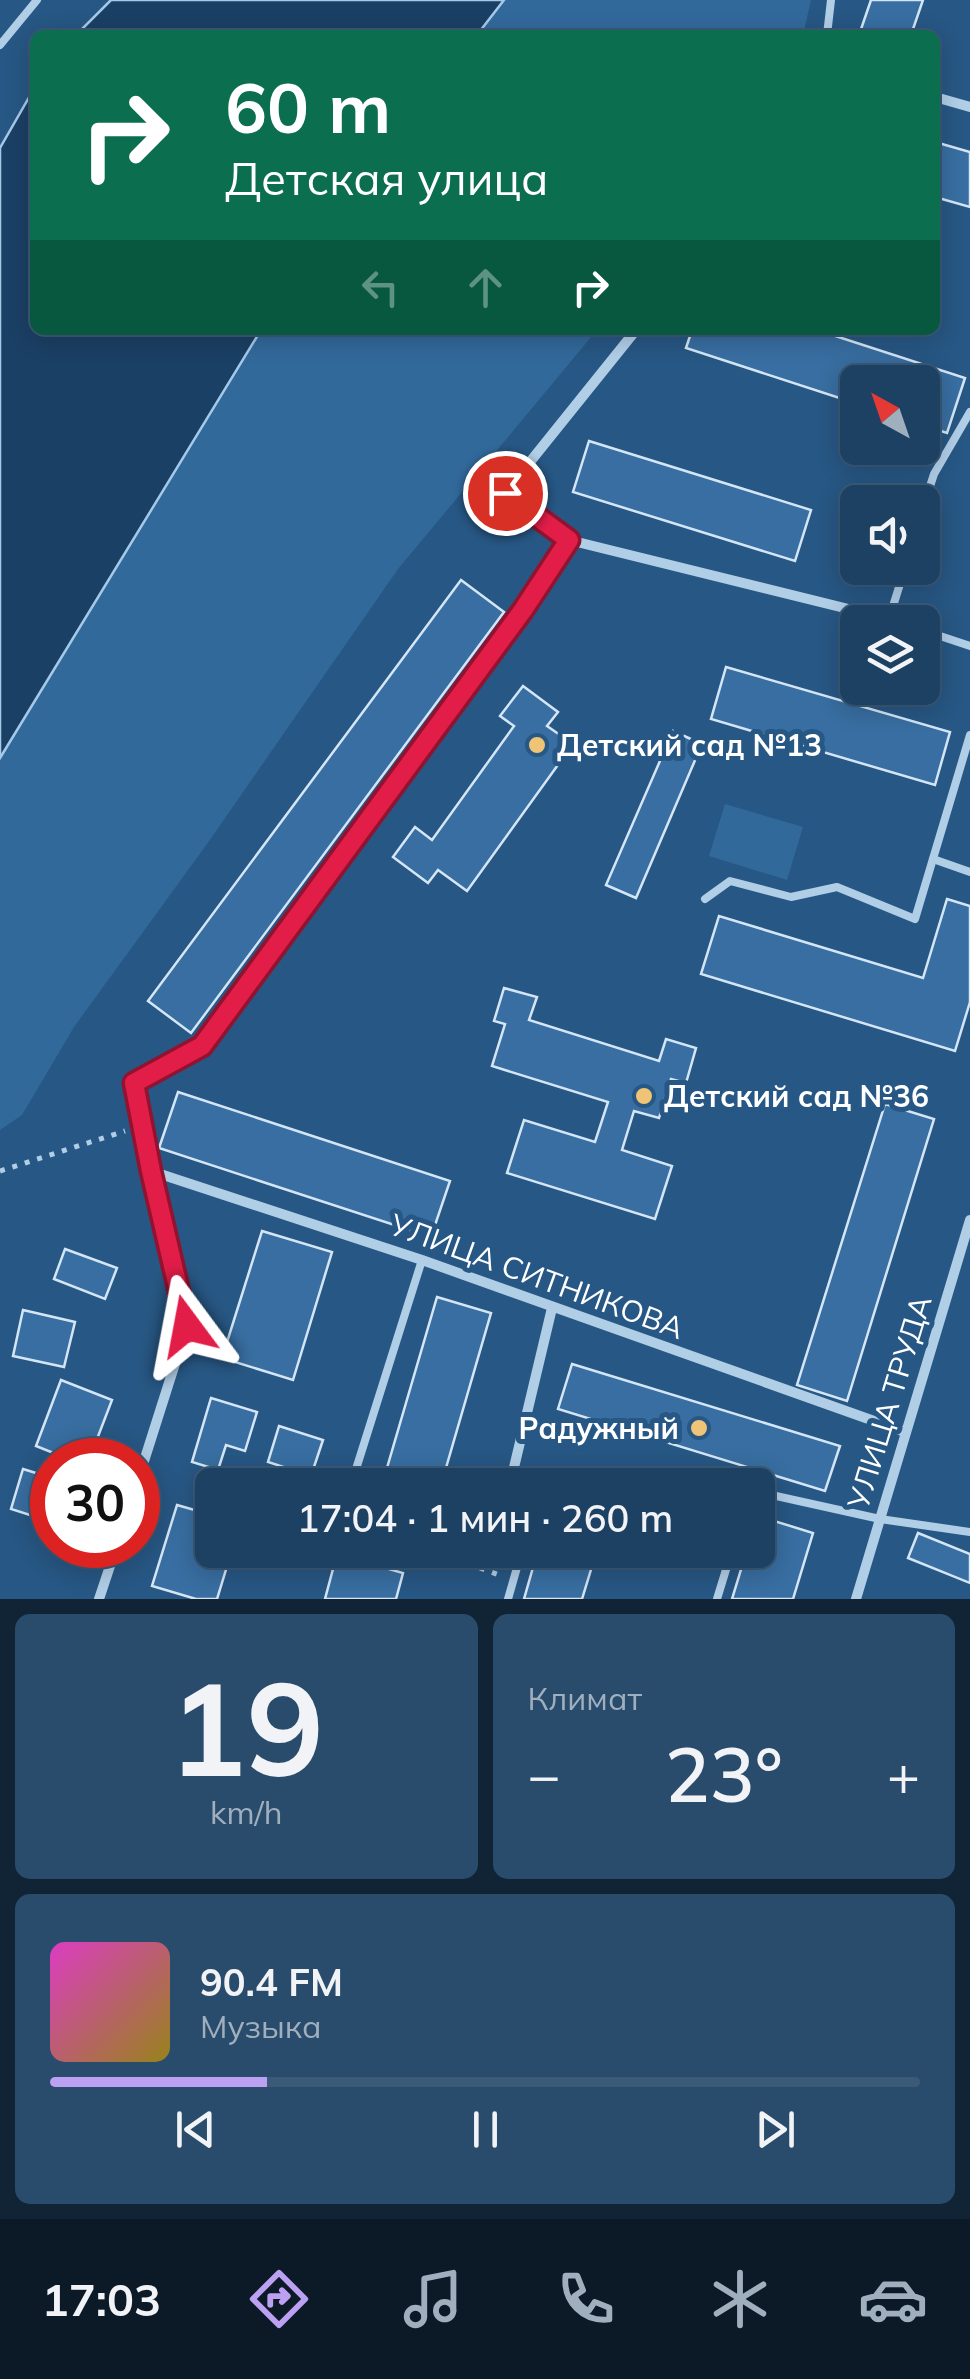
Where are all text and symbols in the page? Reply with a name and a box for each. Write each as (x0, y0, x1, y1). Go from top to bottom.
text: 60 m (225, 63, 391, 151)
icon: right (60, 70, 190, 200)
text: Детская улица (225, 150, 548, 206)
icon: left (353, 260, 408, 315)
icon: ahead (458, 260, 513, 315)
icon: right (563, 260, 618, 315)
north arrow (840, 365, 940, 465)
map controls (840, 365, 940, 705)
pin (463, 451, 548, 536)
icon: arrive (478, 466, 533, 521)
button: sound (840, 485, 940, 585)
button: layers (840, 605, 940, 705)
place label: Детский сад №13 (557, 726, 822, 764)
marker: Детский сад №13 (526, 734, 548, 756)
place label: Детский сад №36 (664, 1077, 929, 1115)
marker: Детский сад №36 (633, 1085, 655, 1107)
street label: УЛИЦА СИТНИКОВА (384, 1205, 689, 1347)
position arrow (135, 1274, 239, 1378)
street label: УЛИЦА ТРУДА (838, 1291, 939, 1514)
place label: Радужный (519, 1409, 679, 1447)
marker: Радужный (688, 1417, 710, 1439)
speed limit sign: 30 (30, 1438, 160, 1568)
text: 17:04 · 1 мин · 260 m (297, 1494, 673, 1542)
text: 19 (168, 1645, 324, 1809)
text: Климат (528, 1678, 642, 1718)
text: 23° (665, 1727, 783, 1821)
text: − (528, 1740, 561, 1809)
text: + (887, 1740, 920, 1809)
text: km/h (210, 1792, 282, 1832)
text: 90.4 FM (200, 1958, 343, 2006)
text: Музыка (200, 2006, 322, 2046)
icon: previous (168, 2102, 223, 2157)
icon: pause (458, 2102, 513, 2157)
icon: next (748, 2102, 803, 2157)
icon: directions (244, 2264, 314, 2334)
icon: music (398, 2264, 468, 2334)
icon: phone (551, 2264, 621, 2334)
icon: climate (705, 2264, 775, 2334)
icon: car (858, 2264, 928, 2334)
text: 17:03 (42, 2271, 161, 2327)

